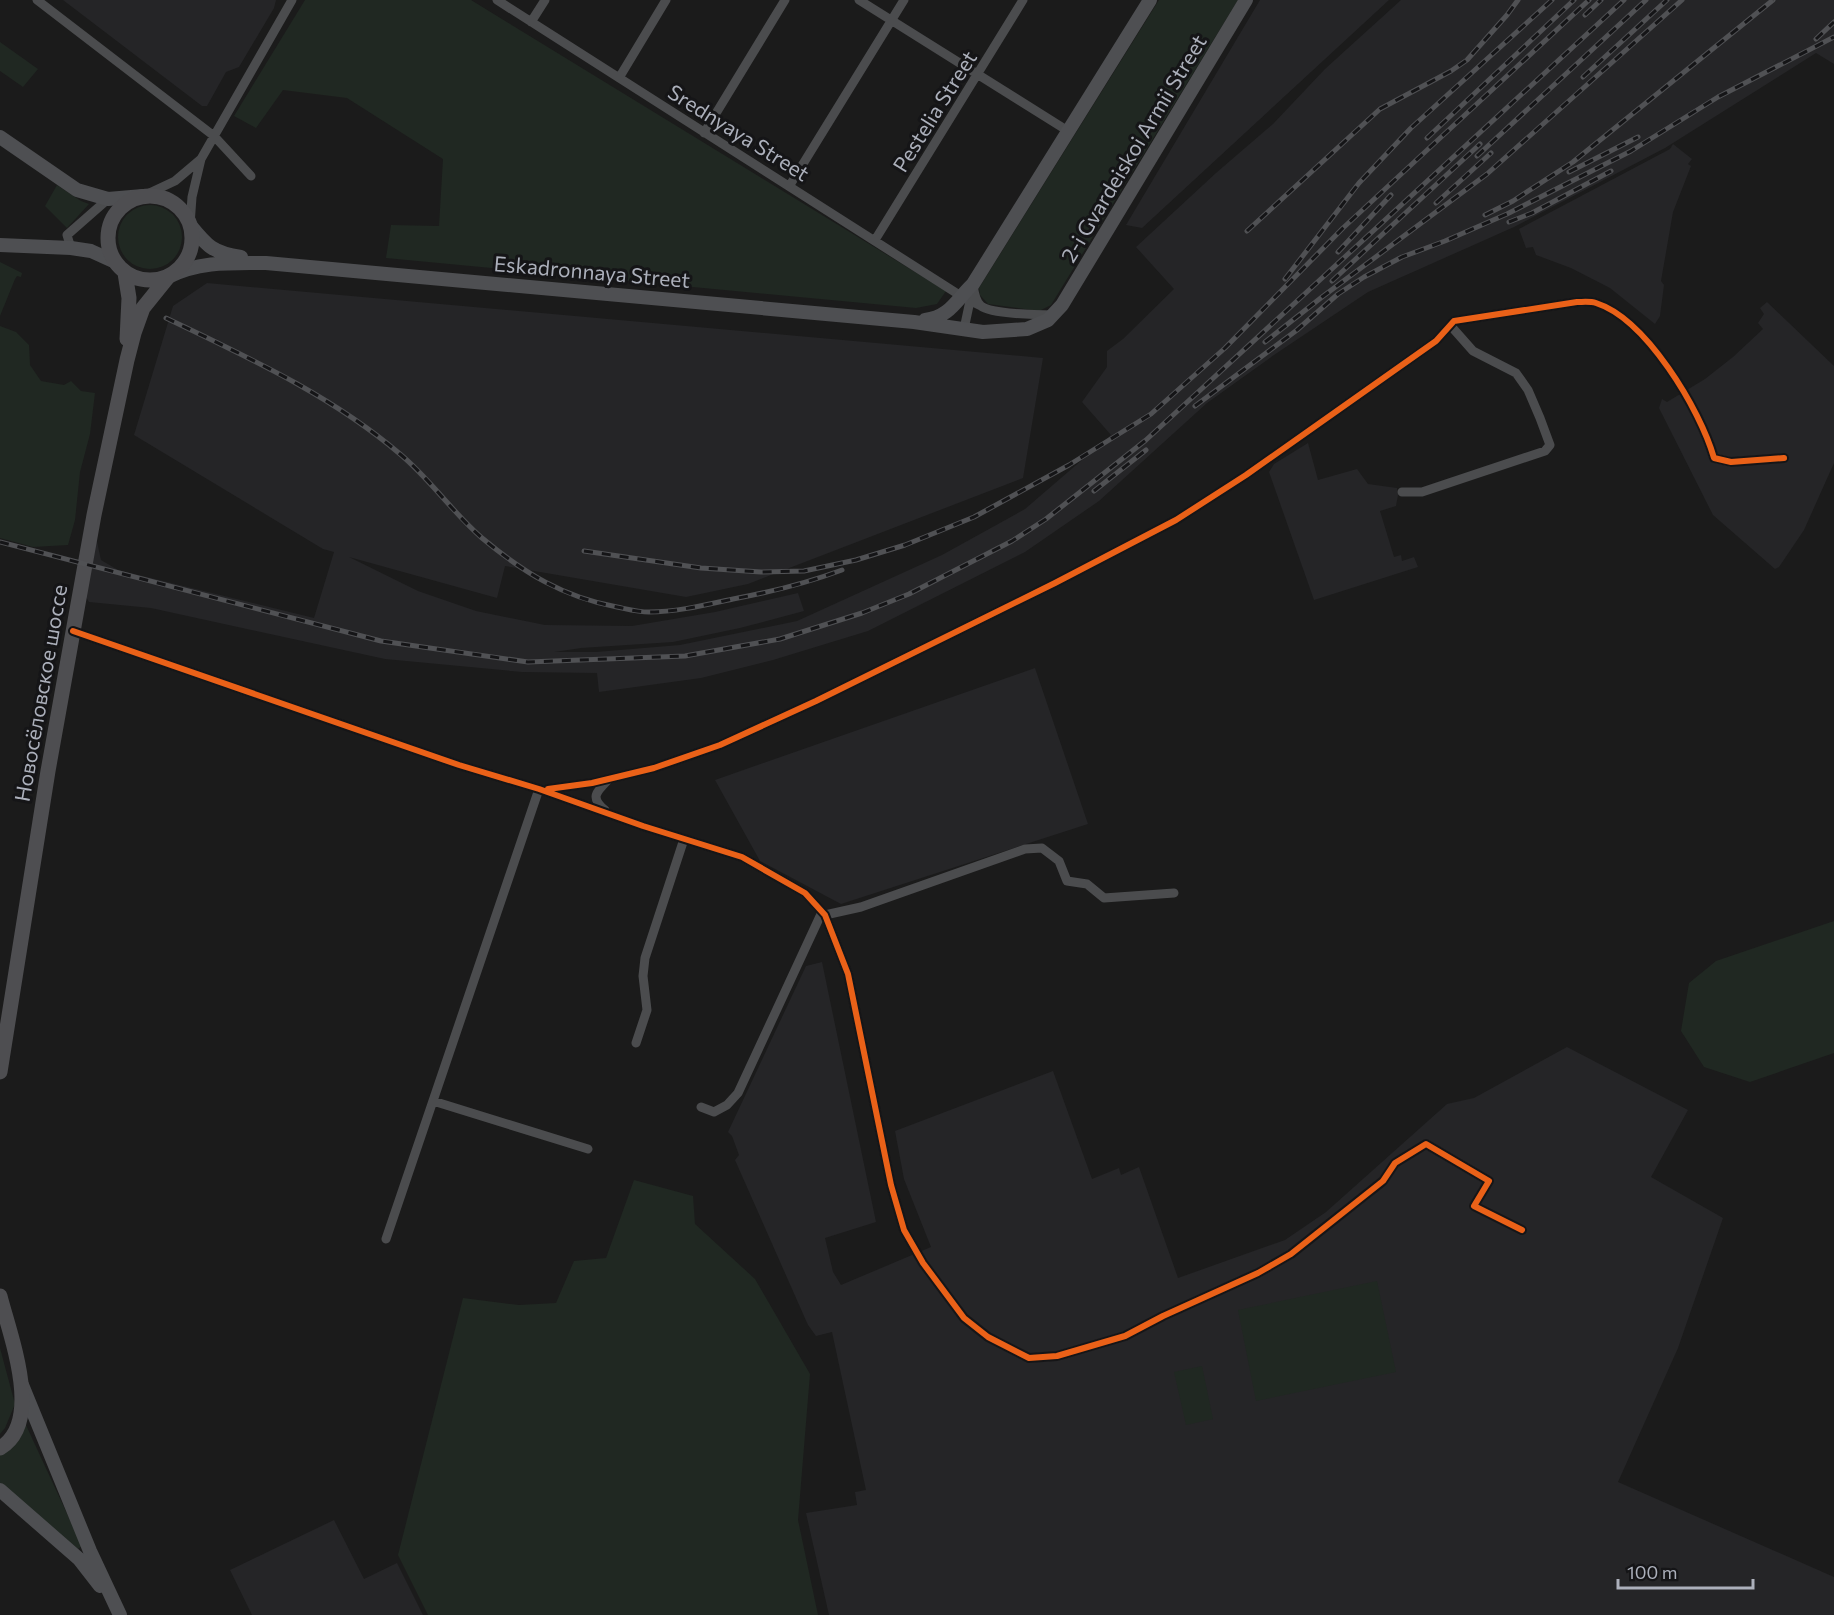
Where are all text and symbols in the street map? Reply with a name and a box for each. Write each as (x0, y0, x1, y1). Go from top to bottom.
street label: 2-i Gvardeiskoi Armii Street (1055, 30, 1211, 266)
street label: Pestelia Street (887, 46, 981, 176)
street label: Srednyaya Street (664, 79, 814, 185)
street label: Eskadronnaya Street (493, 250, 691, 292)
street label: Новосёловское шоссе (9, 583, 71, 803)
scale bar (1618, 1552, 1753, 1590)
text: 100 m (1627, 1561, 1677, 1583)

